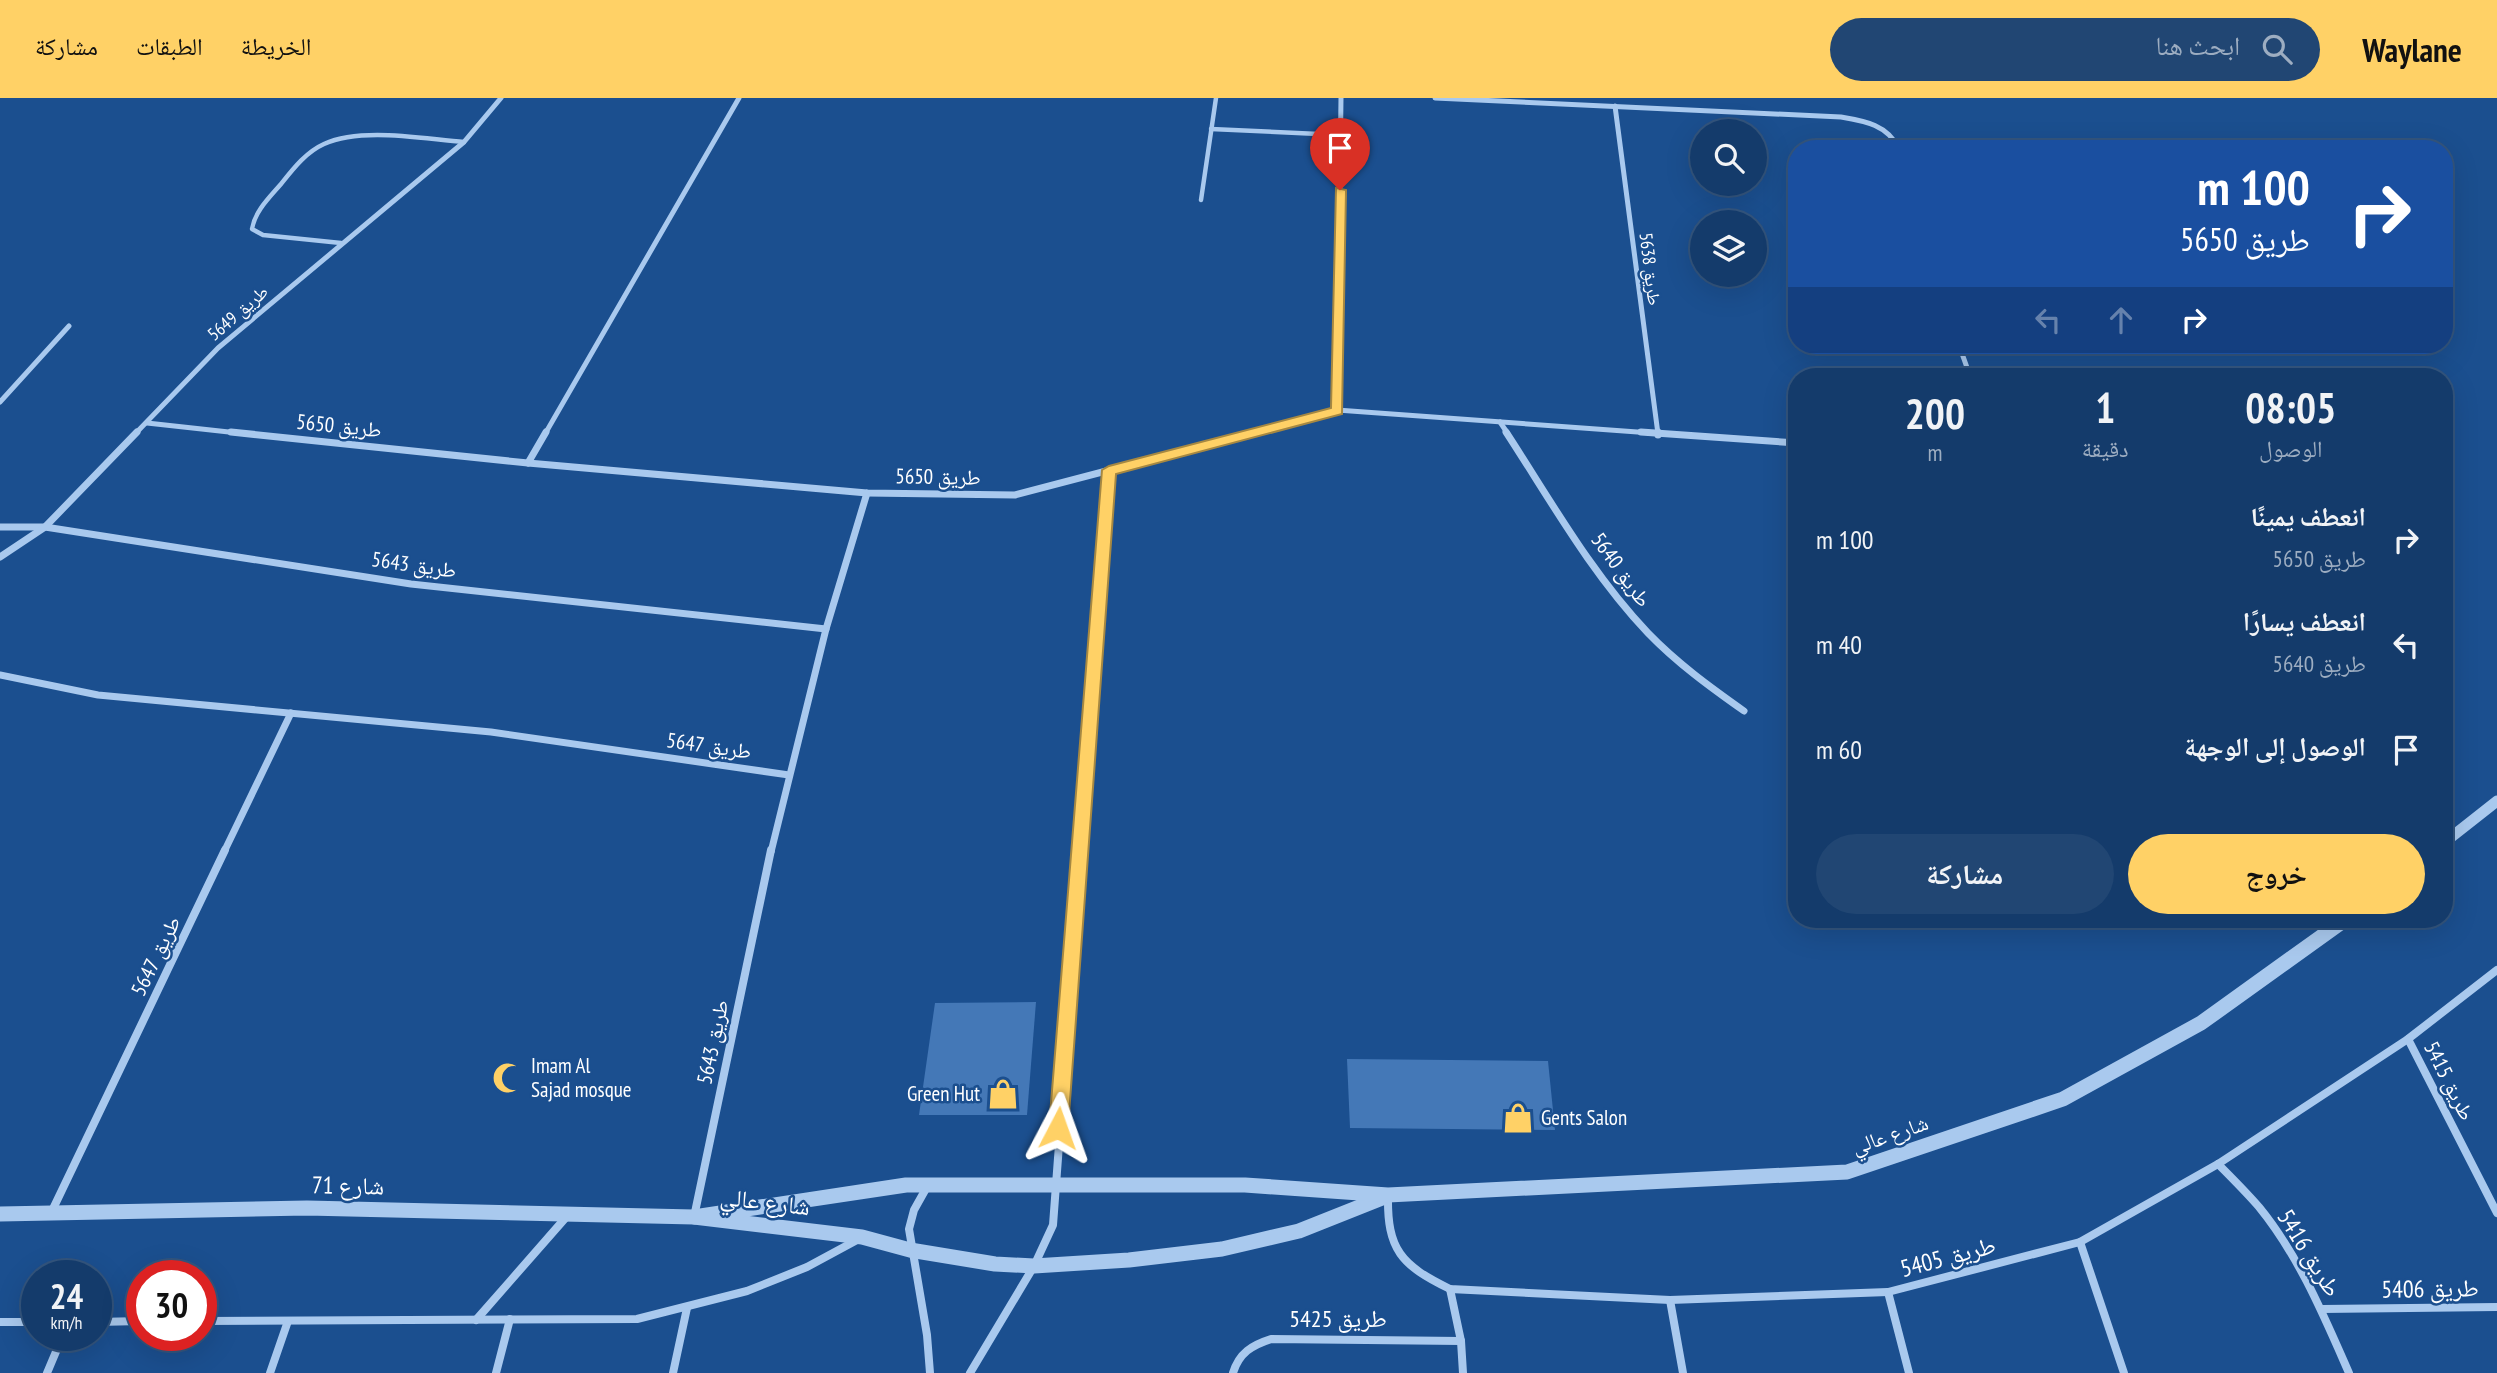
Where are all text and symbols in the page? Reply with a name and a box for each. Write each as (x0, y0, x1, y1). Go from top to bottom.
search box (1830, 18, 2320, 81)
text: Waylane (2362, 28, 2462, 71)
text: ابحث هنا (2155, 29, 2240, 62)
icon: search (2258, 30, 2296, 68)
text: مشاركة (35, 31, 98, 62)
text: الطبقات (136, 31, 203, 62)
text: الخريطة (241, 31, 311, 62)
pin (1310, 118, 1370, 190)
map controls (1690, 119, 1767, 287)
button: search (1690, 119, 1767, 196)
icon: arrive (1321, 129, 1359, 167)
text: 100 m (2197, 155, 2310, 219)
icon: right (2334, 168, 2425, 259)
button: layers (1690, 210, 1767, 287)
text: طريق 5650 (2180, 218, 2310, 260)
street label: طريق 5638 (1635, 231, 1666, 307)
street label: طريق 5649 (203, 280, 273, 345)
icon: left (2029, 301, 2067, 339)
icon: ahead (2102, 301, 2140, 339)
icon: right (2175, 301, 2213, 339)
text: 1 (2095, 380, 2115, 435)
text: 08:05 (2245, 380, 2336, 435)
text: 200 (1905, 386, 1965, 441)
street label: طريق 5650 (295, 408, 383, 443)
text: دقيقة (2082, 434, 2129, 463)
text: الوصول (2259, 434, 2323, 463)
text: m (1927, 438, 1942, 467)
street label: طريق 5650 (895, 462, 981, 491)
text: انعطف يمينًا (2250, 500, 2366, 533)
icon: right (2387, 521, 2425, 559)
text: 100 m (1816, 523, 1874, 556)
street label: طريق 5640 (1585, 527, 1657, 612)
text: طريق 5650 (2273, 544, 2366, 573)
street label: طريق 5643 (370, 545, 458, 584)
text: انعطف يسارًا (2243, 605, 2366, 638)
icon: left (2387, 626, 2425, 664)
text: 40 m (1816, 628, 1862, 661)
text: طريق 5640 (2273, 649, 2366, 678)
street label: طريق 5647 (665, 726, 753, 765)
text: الوصول إلى الوجهة (2184, 730, 2366, 763)
icon: arrive (2387, 731, 2425, 769)
text: 60 m (1816, 733, 1862, 766)
button: مشاركة (1816, 834, 2114, 914)
button: خروج (2128, 834, 2425, 914)
street label: طريق 5647 (125, 912, 186, 1000)
street label: طريق 5643 (690, 997, 735, 1086)
street label: طريق 5415 (2418, 1037, 2481, 1125)
place label: Imam Al Sajad mosque (531, 1052, 632, 1103)
mosque icon: Imam Al Sajad mosque (491, 1061, 525, 1095)
shop icon: Green Hut (986, 1077, 1020, 1111)
place label: Green Hut (907, 1080, 980, 1107)
position arrow (1021, 1091, 1095, 1165)
shop icon: Gents Salon (1501, 1101, 1535, 1135)
place label: Gents Salon (1541, 1104, 1627, 1131)
street label: شارع عالي (1848, 1109, 1933, 1163)
street label: شارع 71 (312, 1169, 384, 1202)
street label: شارع عالي (718, 1181, 812, 1226)
street label: طريق 5416 (2270, 1203, 2348, 1302)
street label: طريق 5405 (1897, 1229, 1999, 1284)
speed limit sign: 30 (126, 1260, 217, 1351)
street label: طريق 5406 (2381, 1272, 2479, 1305)
text: 24 (50, 1273, 83, 1319)
street label: طريق 5425 (1289, 1303, 1387, 1334)
text: km/h (51, 1311, 82, 1334)

